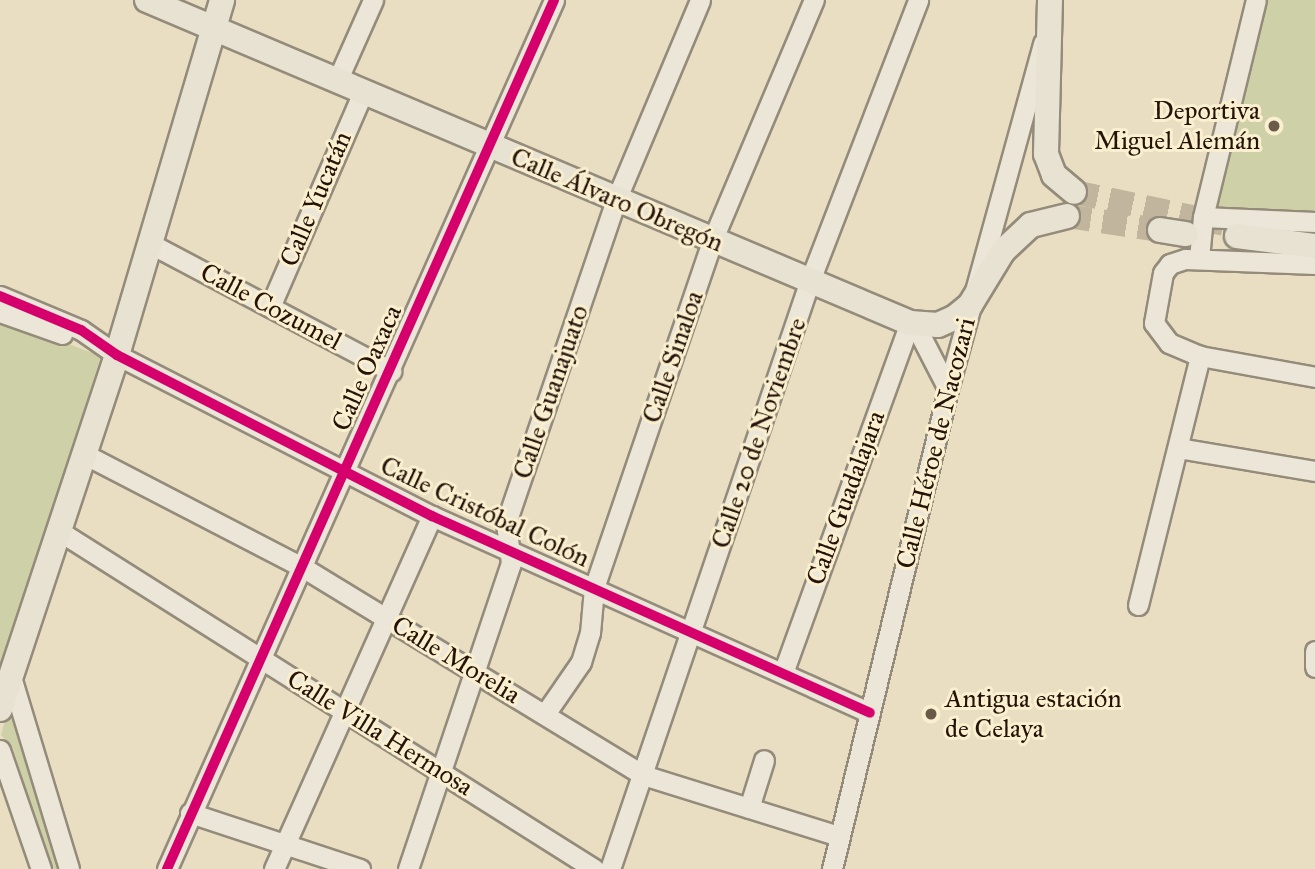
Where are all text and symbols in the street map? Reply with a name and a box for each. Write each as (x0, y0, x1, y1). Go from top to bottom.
place label: Deportiva Miguel Alemán (1094, 95, 1260, 156)
marker: Deportiva Miguel Alemán (1266, 118, 1282, 134)
street label: Calle Yucatán (274, 127, 358, 271)
street label: Calle Álvaro Obregón (506, 141, 728, 259)
street label: Calle Cozumel (195, 257, 347, 357)
street label: Calle Sinaloa (636, 287, 710, 427)
street label: Calle Oaxaca (325, 300, 409, 436)
street label: Calle Guanajuato (507, 301, 595, 483)
street label: Calle 20 de Noviembre (705, 314, 813, 552)
street label: Calle Héroe de Nacozari (890, 314, 982, 572)
street label: Calle Guadalajara (800, 407, 892, 589)
street label: Calle Cristóbal Colón (375, 450, 595, 574)
street label: Calle Morelia (386, 609, 526, 711)
street label: Calle Villa Hermosa (281, 663, 479, 803)
place label: Antigua estación de Celaya (945, 683, 1121, 744)
marker: Antigua estación de Celaya (923, 706, 939, 722)

